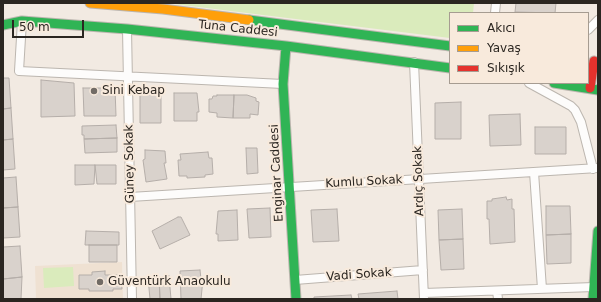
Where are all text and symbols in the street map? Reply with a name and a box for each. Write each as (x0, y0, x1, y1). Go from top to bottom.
scale bar (14, 12, 86, 38)
legend (449, 12, 589, 84)
street label: Tuna Caddesi (198, 18, 278, 40)
text: 50 m (19, 20, 50, 34)
text: Akıcı (487, 21, 515, 35)
text: Yavaş (487, 41, 521, 55)
text: Sıkışık (487, 61, 525, 75)
place label: Sini Kebap (102, 84, 165, 98)
marker: Sini Kebap (89, 86, 99, 96)
street label: Güney Sokak (122, 124, 138, 204)
street label: Enginar Caddesi (267, 124, 287, 222)
street label: Ardıç Sokak (411, 146, 427, 216)
street label: Kumlu Sokak (325, 173, 403, 191)
street label: Vadi Sokak (326, 266, 392, 284)
place label: Güventürk Anaokulu (108, 275, 231, 289)
marker: Güventürk Anaokulu (95, 277, 105, 287)

